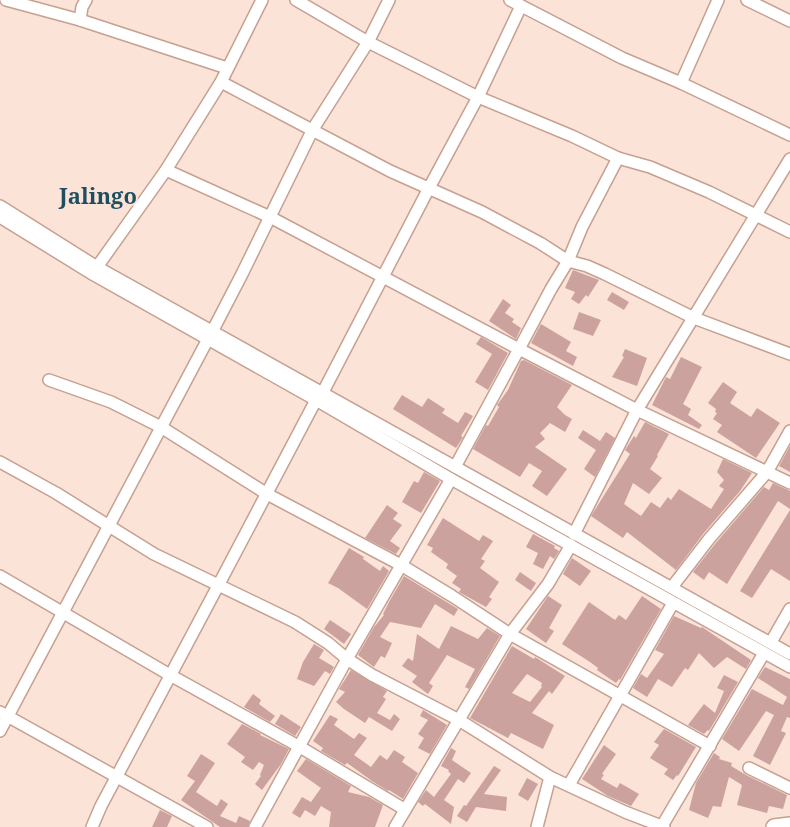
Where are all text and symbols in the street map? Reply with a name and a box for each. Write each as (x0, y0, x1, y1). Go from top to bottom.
district label: Jalingo (58, 180, 137, 210)

